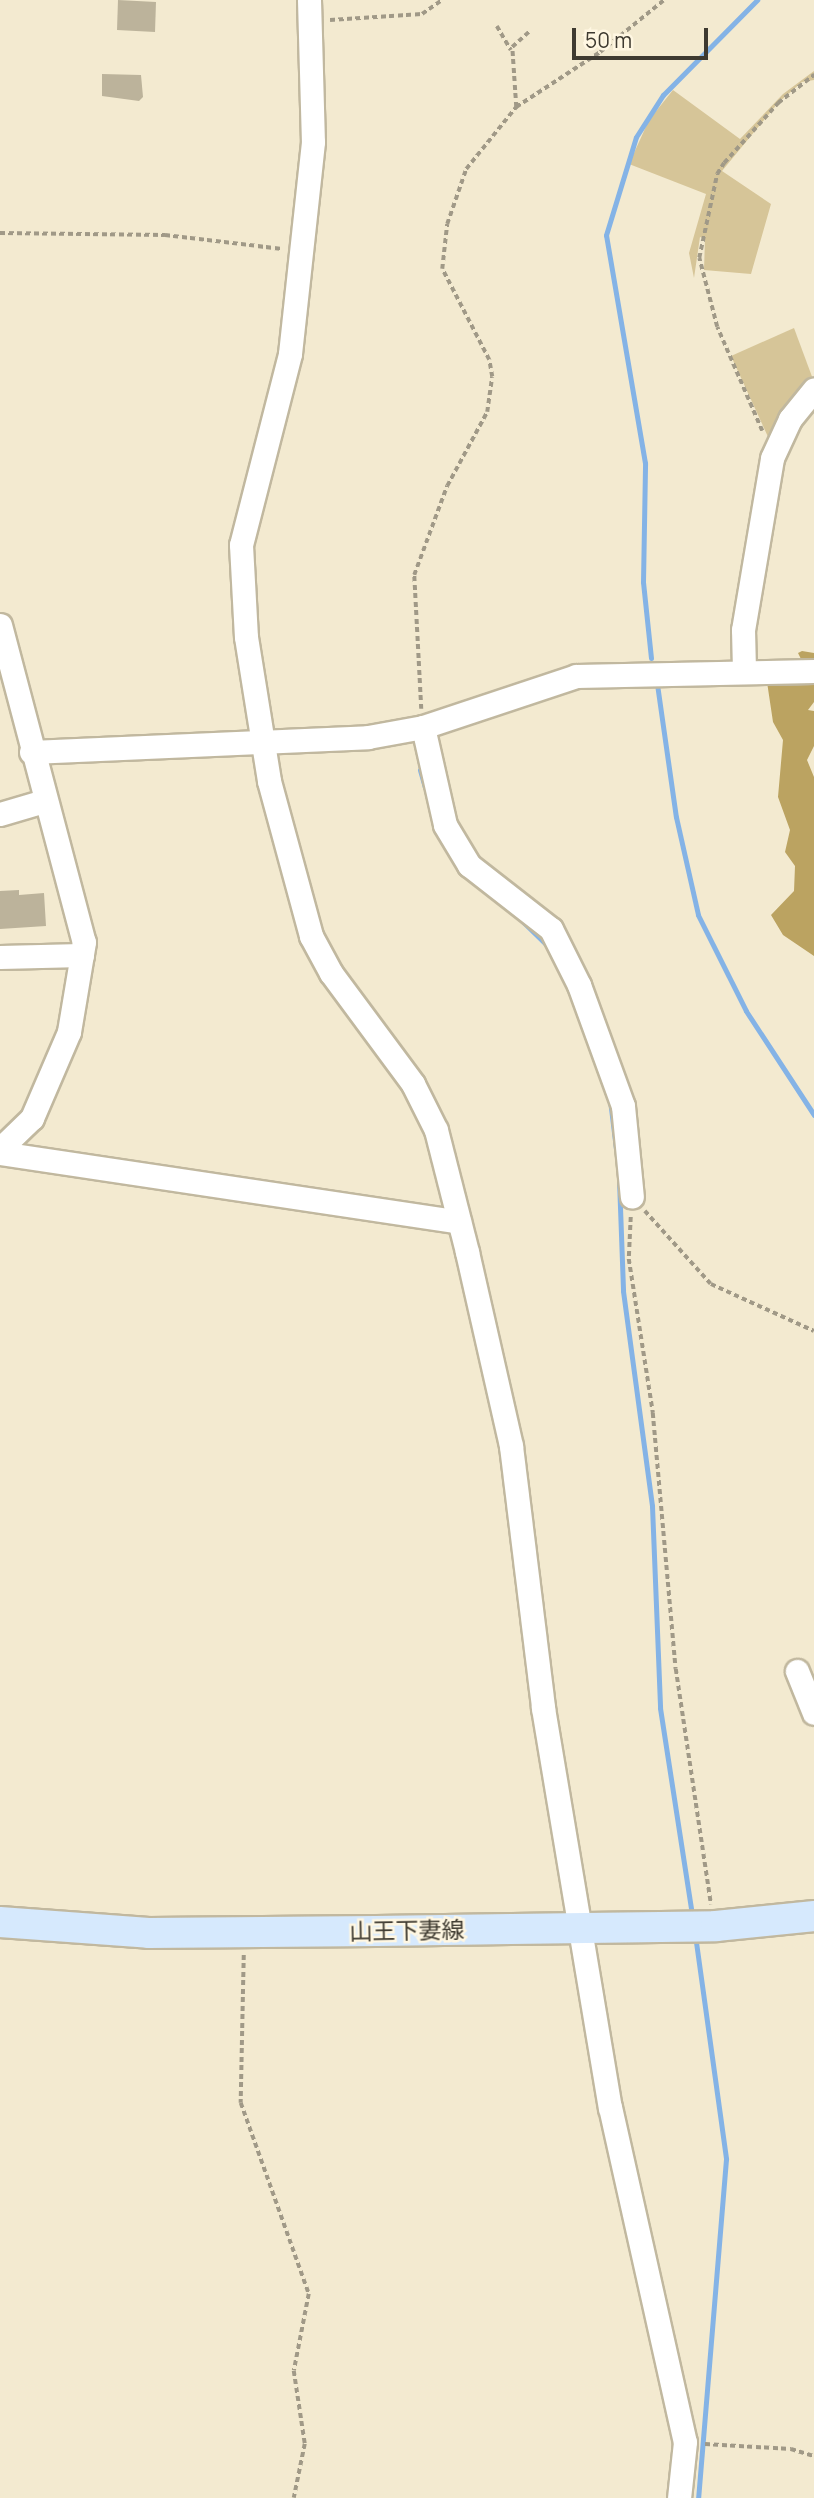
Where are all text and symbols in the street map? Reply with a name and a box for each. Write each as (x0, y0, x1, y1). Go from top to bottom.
scale bar (576, 14, 712, 58)
text: 50 m (585, 26, 632, 54)
street label: 山王下妻線 (349, 1915, 465, 1945)

